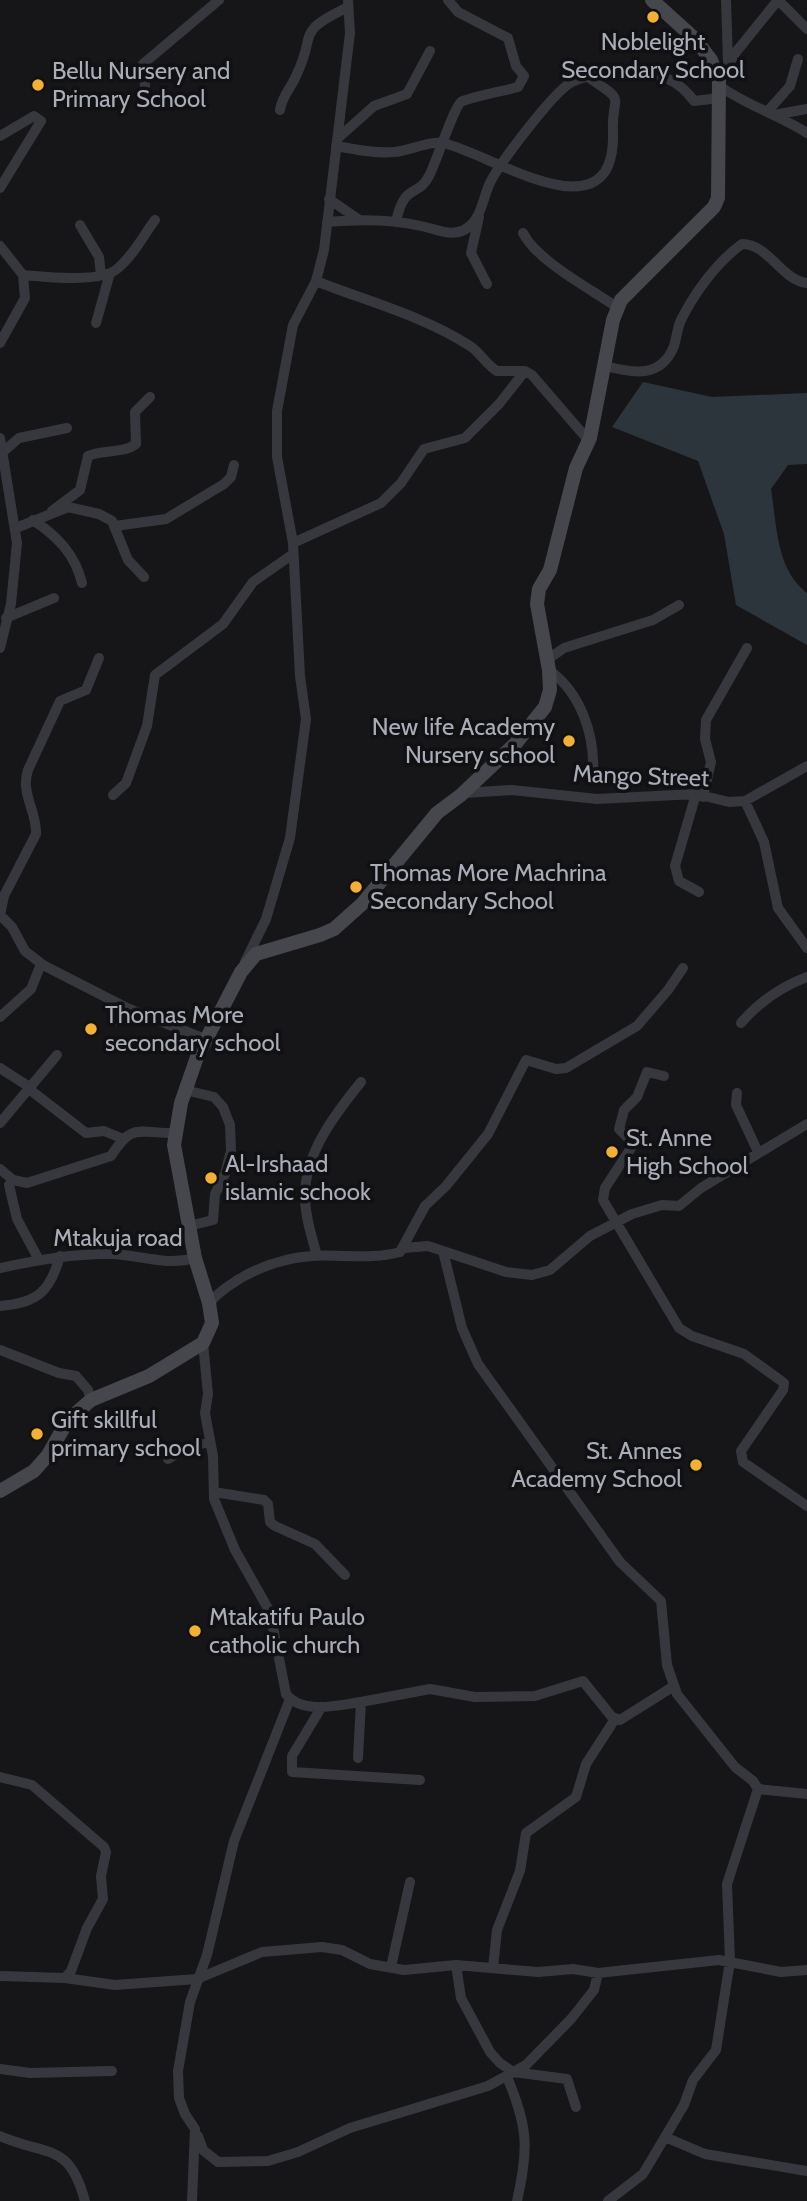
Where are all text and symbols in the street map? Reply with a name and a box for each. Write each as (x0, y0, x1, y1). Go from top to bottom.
marker: Noblelight Secondary School (645, 9, 661, 25)
place label: Noblelight Secondary School (561, 27, 745, 84)
place label: Bellu Nursery and Primary School (52, 56, 230, 113)
marker: Bellu Nursery and Primary School (30, 77, 46, 93)
place label: New life Academy Nursery school (372, 712, 555, 769)
marker: New life Academy Nursery school (561, 733, 577, 749)
street label: Mango Street (572, 759, 710, 792)
place label: Thomas More Machrina Secondary School (370, 858, 607, 915)
marker: Thomas More Machrina Secondary School (348, 879, 364, 895)
place label: Thomas More secondary school (105, 1000, 281, 1057)
marker: Thomas More secondary school (83, 1021, 99, 1037)
place label: St. Anne High School (626, 1123, 748, 1180)
marker: St. Anne High School (604, 1144, 620, 1160)
place label: Al-Irshaad islamic schook (225, 1149, 371, 1206)
marker: Al-Irshaad islamic schook (203, 1170, 219, 1186)
street label: Mtakuja road (53, 1223, 183, 1252)
place label: Gift skillful primary school (51, 1405, 201, 1462)
marker: Gift skillful primary school (29, 1426, 45, 1442)
place label: St. Annes Academy School (511, 1436, 682, 1493)
marker: St. Annes Academy School (688, 1457, 704, 1473)
place label: Mtakatifu Paulo catholic church (209, 1602, 365, 1659)
marker: Mtakatifu Paulo catholic church (187, 1623, 203, 1639)

